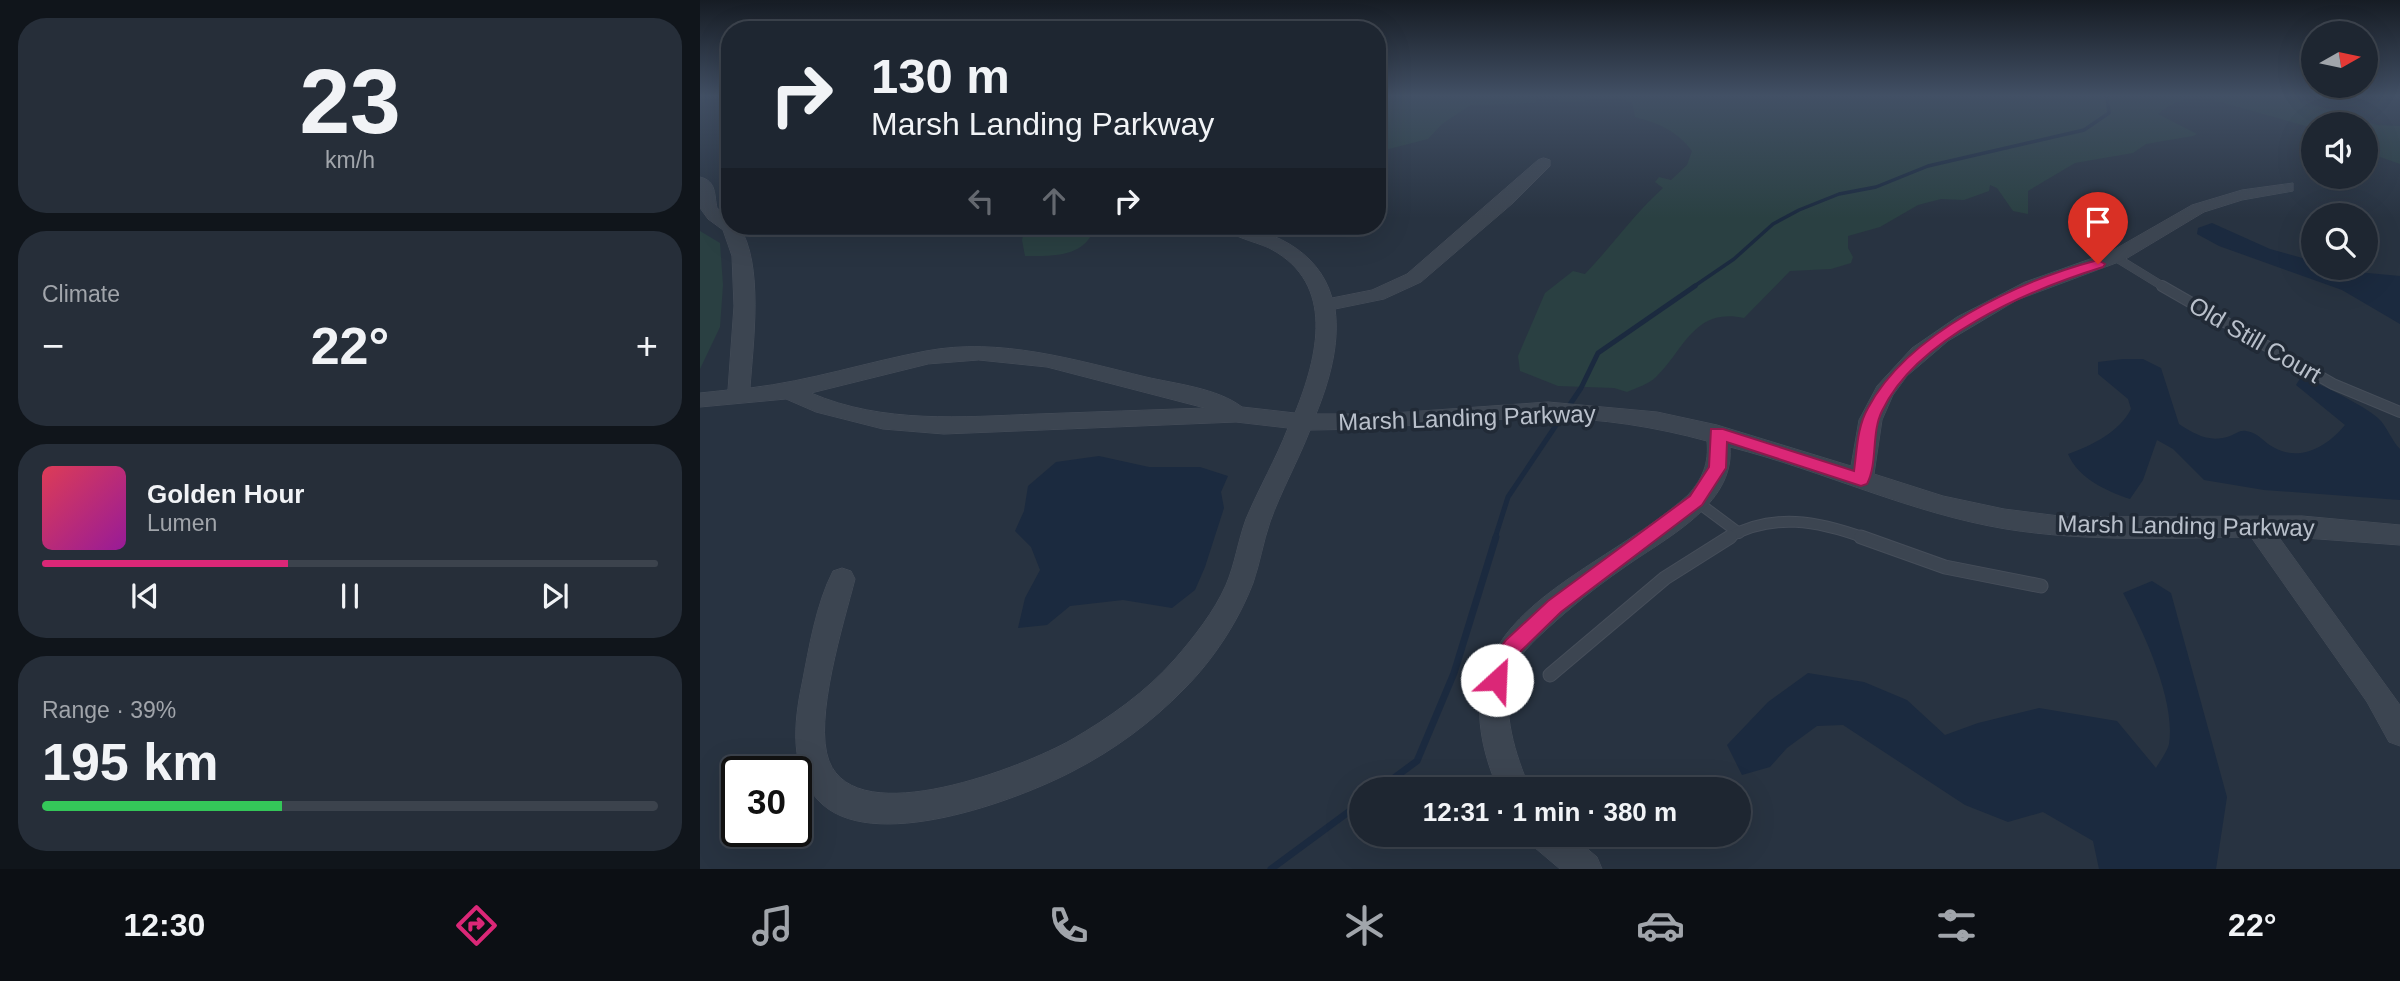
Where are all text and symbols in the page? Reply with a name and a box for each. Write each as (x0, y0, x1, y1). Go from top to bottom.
north arrow (2301, 21, 2378, 98)
map controls (2301, 21, 2378, 280)
icon: right (756, 49, 847, 140)
text: 130 m (871, 49, 1010, 103)
text: 23 (299, 51, 401, 152)
text: Marsh Landing Parkway (871, 106, 1214, 142)
button: sound (2301, 112, 2378, 189)
text: km/h (325, 147, 375, 173)
icon: left (962, 182, 1000, 220)
icon: ahead (1035, 182, 1073, 220)
icon: right (1108, 182, 1146, 220)
pin (2068, 192, 2128, 264)
icon: arrive (2079, 203, 2117, 241)
button: search (2301, 203, 2378, 280)
text: Climate (42, 281, 120, 307)
street label: Old Still Court (2184, 291, 2326, 388)
text: 22° (311, 317, 389, 375)
text: − (42, 325, 64, 367)
text: + (636, 325, 658, 367)
street label: Marsh Landing Parkway (1338, 400, 1596, 435)
text: Golden Hour (147, 479, 304, 509)
text: Lumen (147, 510, 217, 536)
street label: Marsh Landing Parkway (2057, 510, 2315, 541)
icon: previous (126, 577, 164, 615)
icon: pause (331, 577, 369, 615)
icon: next (536, 577, 574, 615)
position arrow (1460, 643, 1534, 717)
text: Range · 39% (42, 697, 176, 723)
text: 195 km (42, 733, 218, 791)
speed limit sign: 30 (721, 756, 812, 847)
text: 12:31 · 1 min · 380 m (1423, 797, 1677, 827)
icon: directions (452, 901, 501, 950)
icon: music (748, 901, 797, 950)
icon: phone (1044, 901, 1093, 950)
icon: climate (1340, 901, 1389, 950)
icon: car (1636, 901, 1685, 950)
icon: filters (1932, 901, 1981, 950)
text: 12:30 (123, 907, 205, 943)
text: 22° (2228, 907, 2277, 943)

